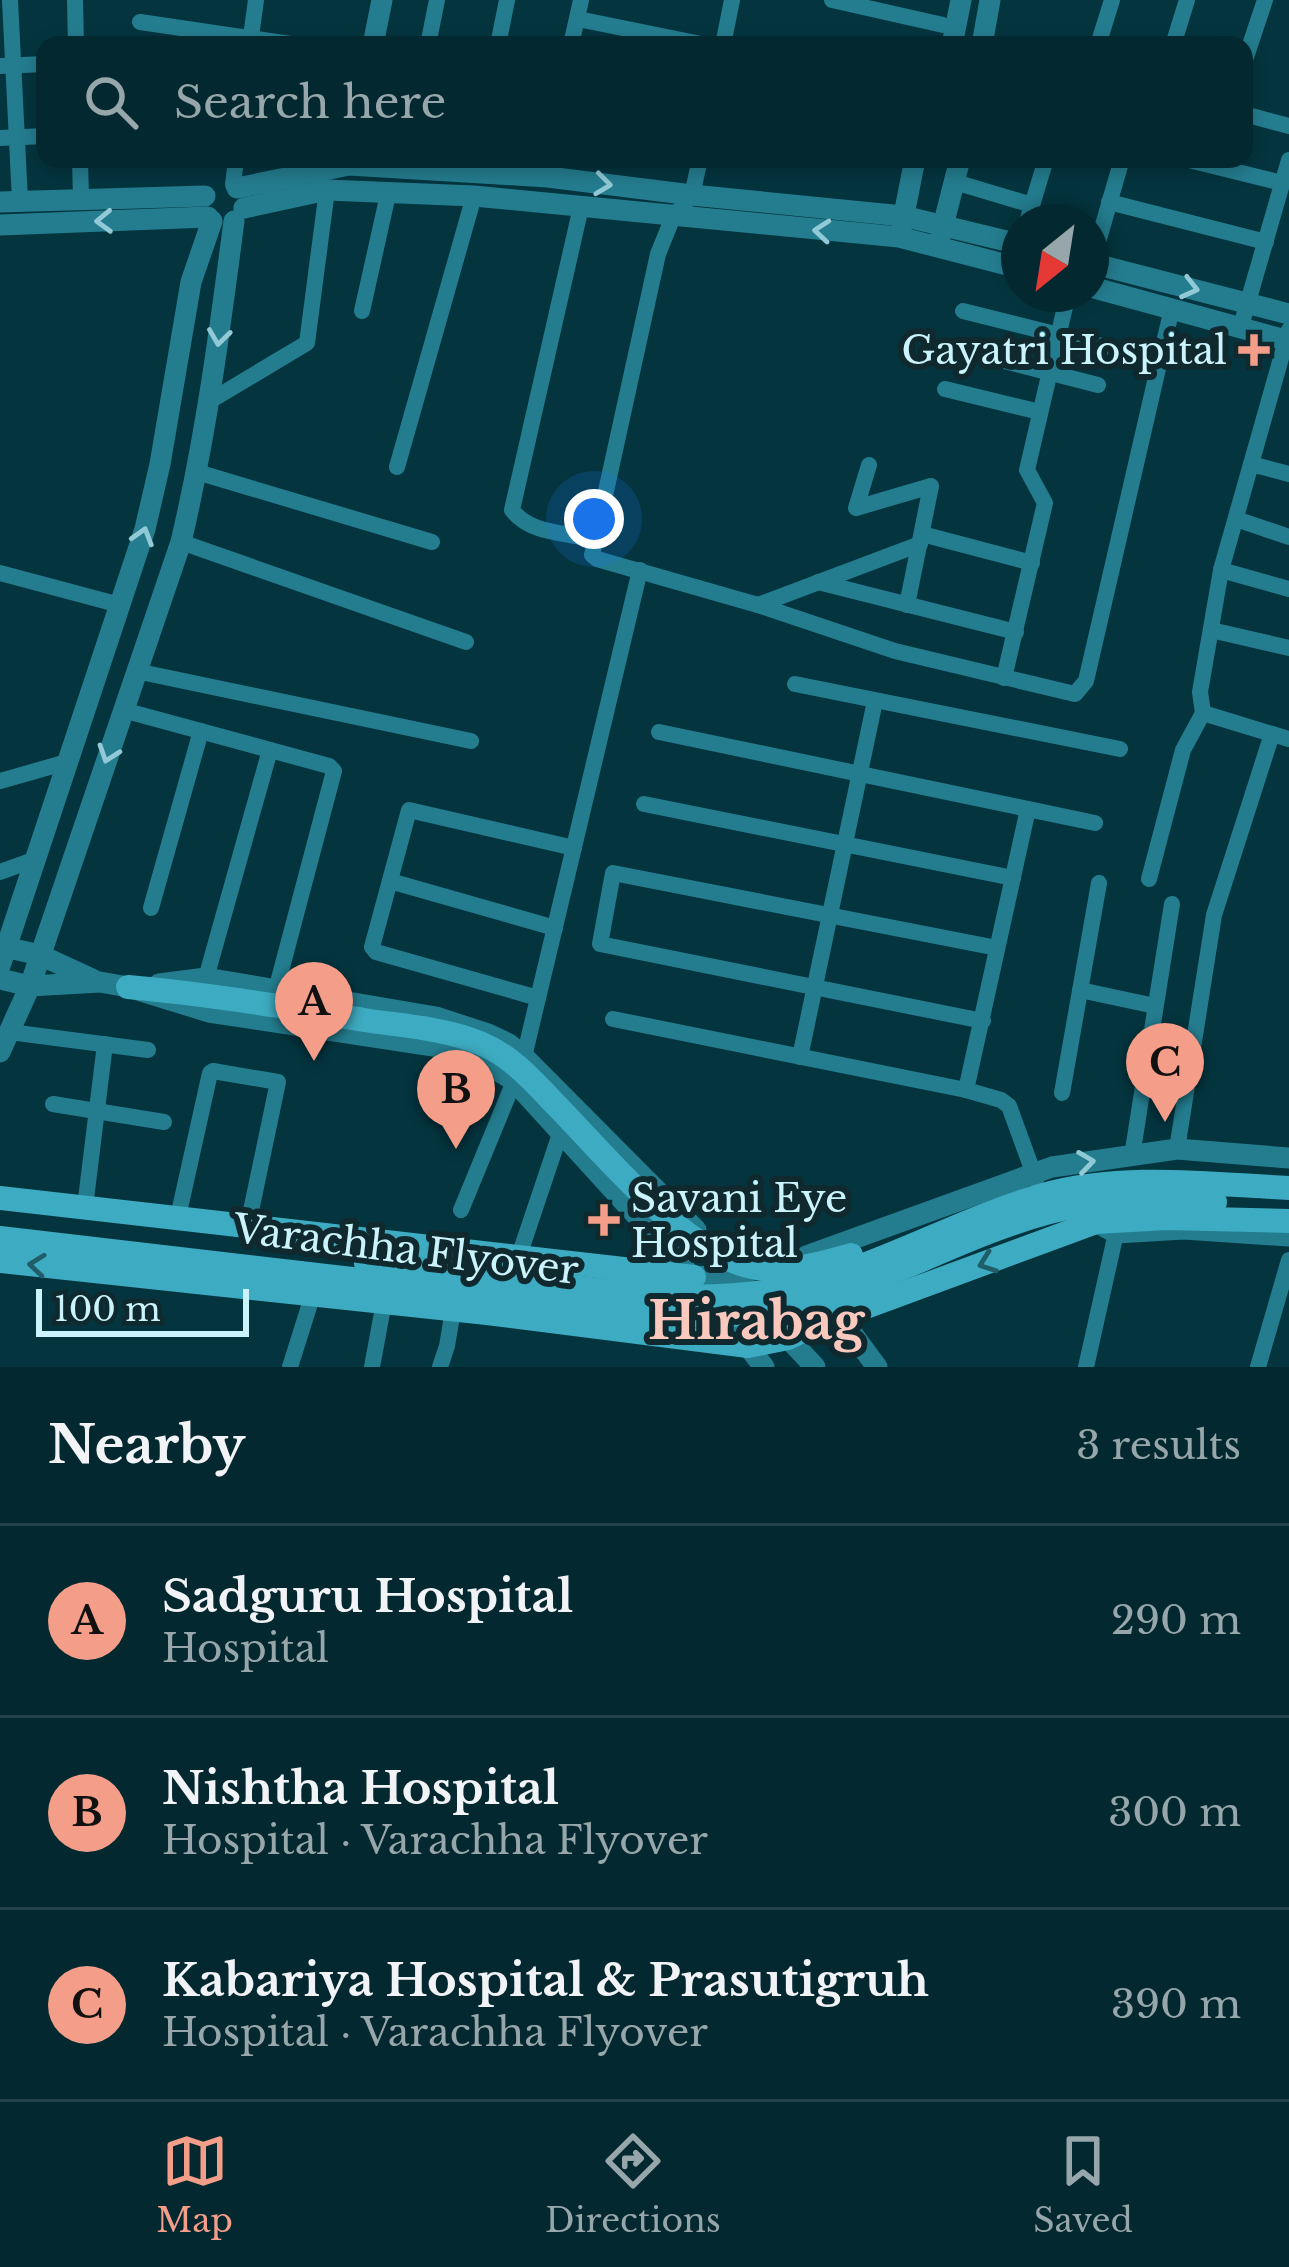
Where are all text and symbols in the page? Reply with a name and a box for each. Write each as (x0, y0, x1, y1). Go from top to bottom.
search box (36, 36, 1253, 168)
icon: search (78, 69, 144, 135)
text: Search here (174, 74, 446, 130)
one-way arrow (593, 170, 613, 196)
north arrow (1001, 204, 1109, 312)
one-way arrow (94, 208, 113, 234)
one-way arrow (812, 218, 831, 244)
one-way arrow (1180, 274, 1200, 299)
place label: Gayatri Hospital (901, 326, 1227, 375)
one-way arrow (206, 327, 232, 347)
marker: Gayatri Hospital (1238, 334, 1270, 366)
your location (564, 489, 624, 549)
one-way arrow (128, 526, 153, 546)
one-way arrow (98, 742, 123, 763)
pin: A (275, 962, 353, 1061)
pin: C (1126, 1023, 1204, 1122)
pin: B (417, 1050, 495, 1149)
one-way arrow (1076, 1150, 1096, 1176)
place label: Savani Eye Hospital (631, 1174, 847, 1268)
street label: Varachha Flyover (230, 1204, 581, 1295)
marker: Savani Eye Hospital (588, 1204, 620, 1236)
one-way arrow (977, 1249, 998, 1273)
one-way arrow (27, 1253, 46, 1278)
scale bar (36, 1283, 249, 1336)
text: 100 m (54, 1289, 161, 1330)
district label: Hirabag (648, 1290, 866, 1353)
text: Nearby (48, 1414, 245, 1477)
text: 3 results (1076, 1421, 1241, 1470)
text: Sadguru Hospital (162, 1568, 573, 1624)
text: A (71, 1596, 103, 1645)
text: 290 m (1111, 1596, 1241, 1645)
text: Hospital (162, 1624, 329, 1673)
text: Nishtha Hospital (162, 1760, 559, 1816)
text: B (71, 1788, 103, 1837)
text: 300 m (1108, 1788, 1241, 1837)
text: Hospital · Varachha Flyover (162, 1816, 708, 1865)
text: Kabariya Hospital & Prasutigruh (162, 1952, 929, 2008)
text: C (71, 1980, 103, 2029)
text: 390 m (1111, 1980, 1241, 2029)
text: Hospital · Varachha Flyover (162, 2008, 708, 2057)
tab: Map (156, 2128, 233, 2241)
tab: Directions (545, 2128, 721, 2241)
tab: Saved (1033, 2128, 1133, 2241)

